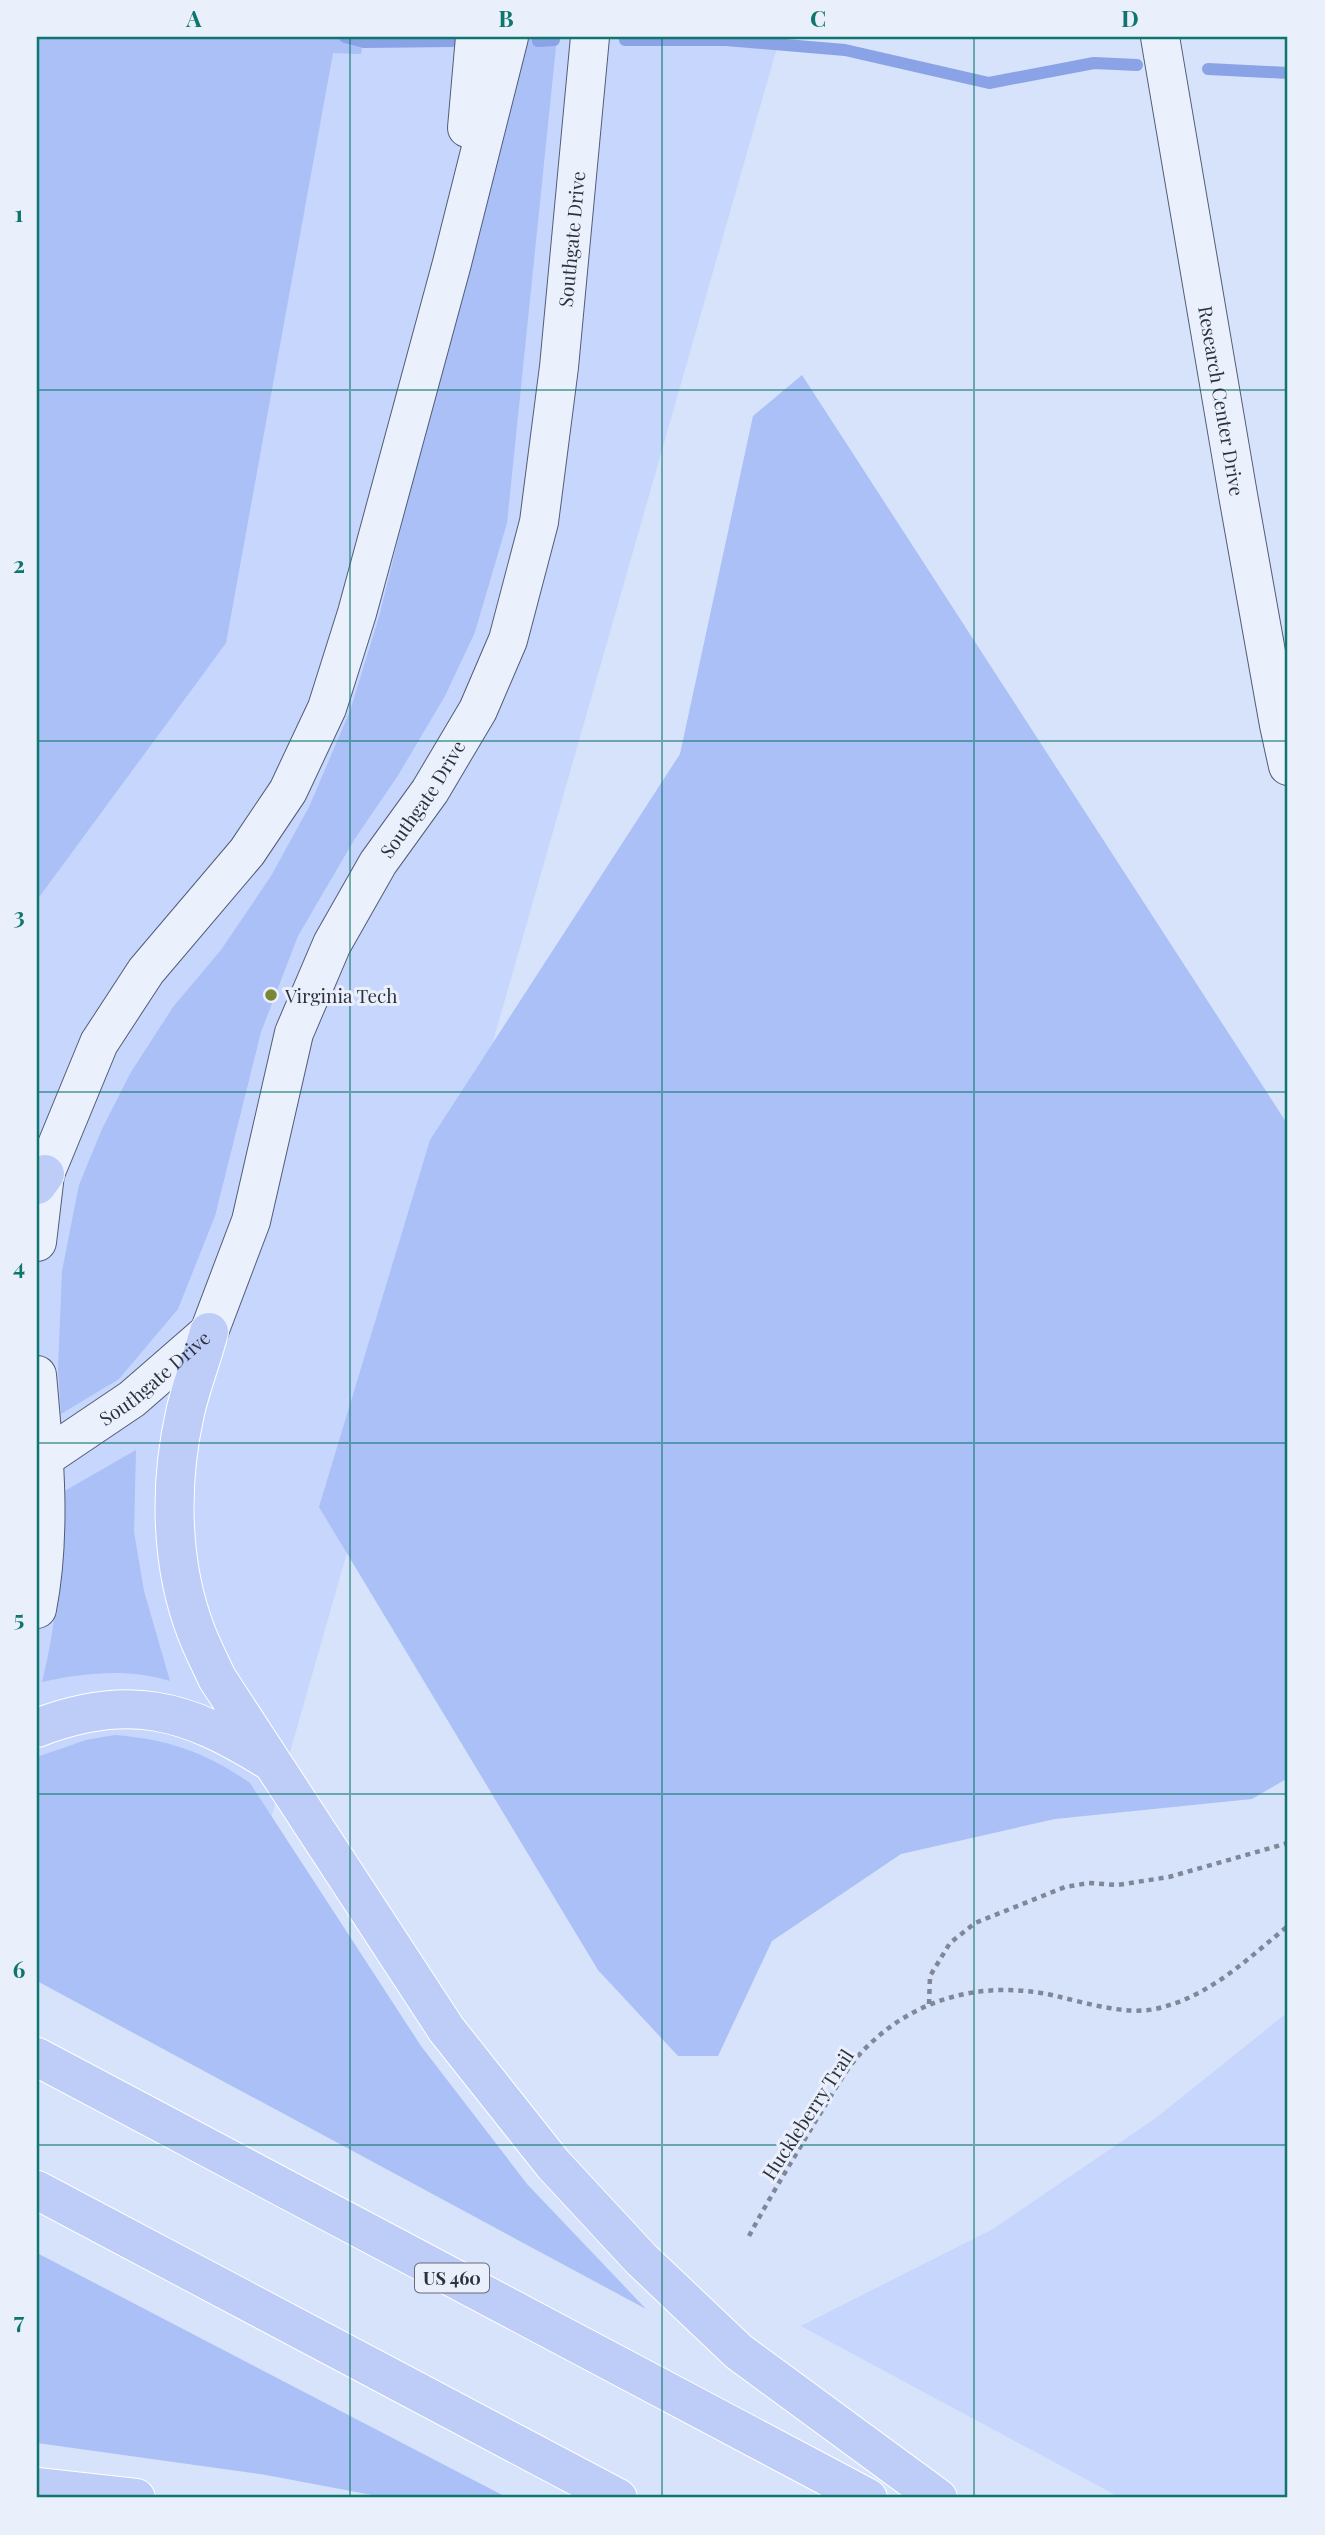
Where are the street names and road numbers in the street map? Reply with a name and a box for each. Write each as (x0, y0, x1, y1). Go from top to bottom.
street label: Southgate Drive (552, 170, 590, 308)
street label: Research Center Drive (1193, 304, 1251, 498)
street label: Southgate Drive (373, 735, 470, 863)
street label: Southgate Drive (93, 1324, 215, 1431)
street label: Huckleberry Trail (755, 2043, 859, 2184)
road number: US 460 (415, 2264, 489, 2292)

